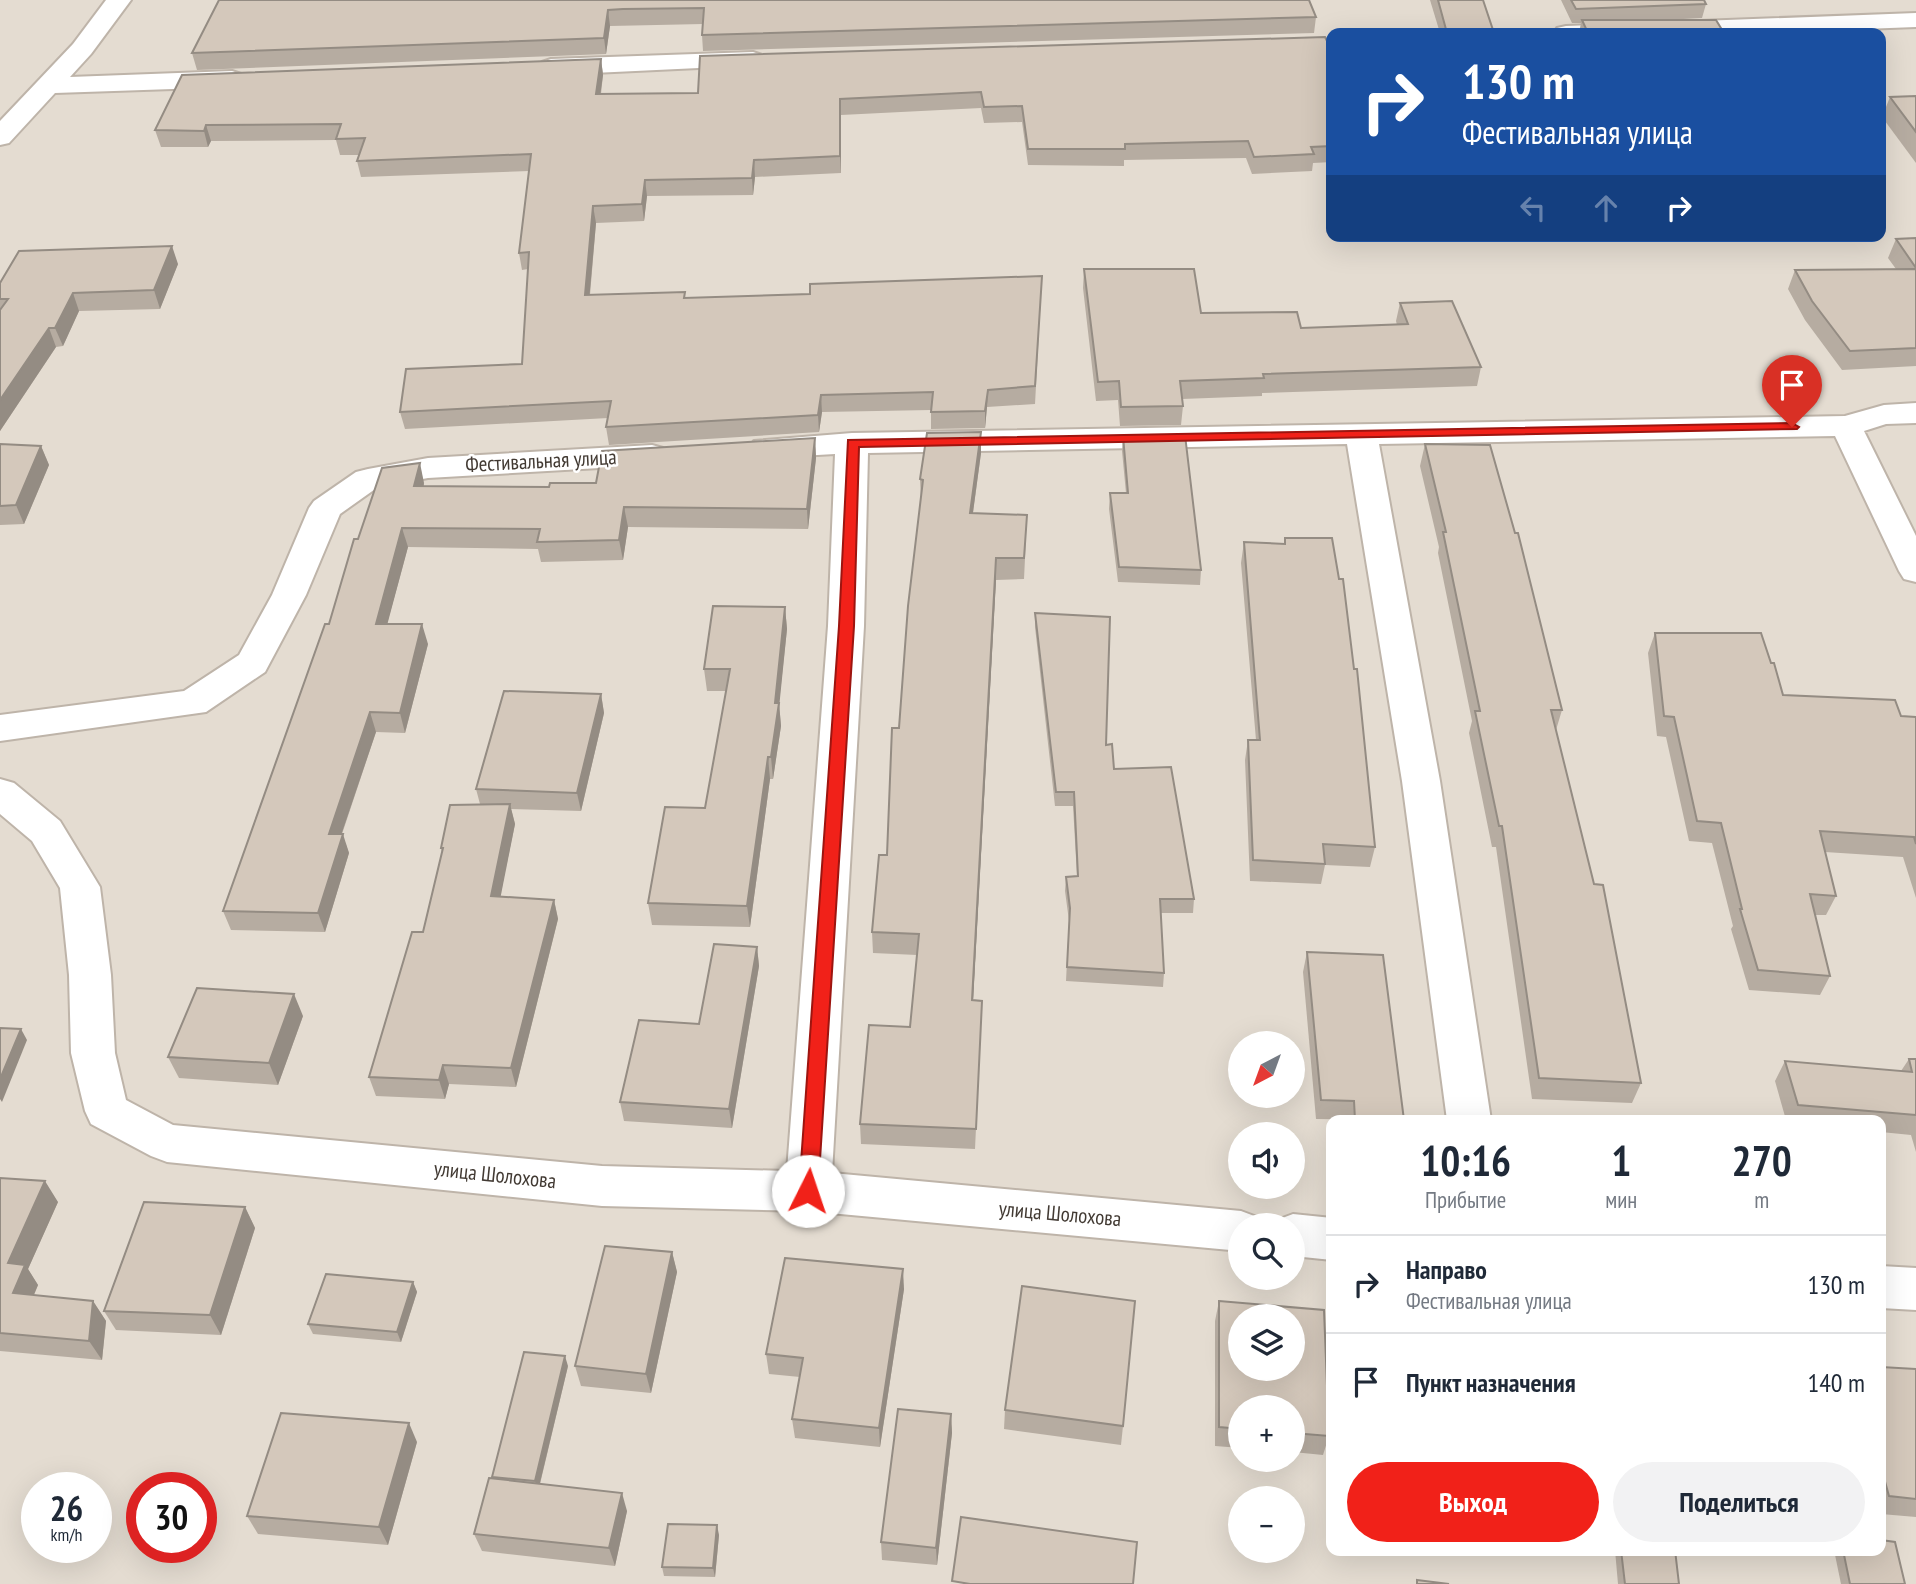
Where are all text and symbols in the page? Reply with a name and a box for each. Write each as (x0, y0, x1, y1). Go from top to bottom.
text: 130 m (1462, 49, 1575, 113)
icon: right (1347, 56, 1438, 147)
text: Фестивальная улица (1462, 111, 1693, 153)
icon: left (1514, 189, 1552, 227)
icon: ahead (1587, 189, 1625, 227)
icon: right (1660, 189, 1698, 227)
pin (1762, 355, 1822, 427)
icon: arrive (1773, 366, 1811, 404)
street label: Фестивальная улица (465, 443, 617, 478)
north arrow (1228, 1031, 1306, 1108)
map controls (1228, 1031, 1305, 1563)
button: sound (1228, 1122, 1305, 1199)
text: 10:16 (1420, 1133, 1511, 1188)
text: 1 (1611, 1133, 1631, 1188)
text: 270 (1732, 1133, 1792, 1188)
position arrow (771, 1154, 845, 1228)
street label: улица Шолохова (433, 1155, 558, 1194)
text: Прибытие (1425, 1185, 1506, 1214)
text: мин (1605, 1185, 1637, 1214)
text: m (1754, 1185, 1769, 1214)
street label: улица Шолохова (998, 1195, 1122, 1232)
button: search (1228, 1213, 1305, 1290)
text: Направо (1406, 1253, 1487, 1286)
icon: right (1347, 1265, 1385, 1303)
text: 130 m (1807, 1268, 1865, 1301)
text: Фестивальная улица (1406, 1286, 1572, 1315)
button: layers (1228, 1304, 1305, 1381)
icon: arrive (1347, 1363, 1385, 1401)
text: Пункт назначения (1406, 1366, 1576, 1399)
text: 140 m (1807, 1366, 1865, 1399)
button: + (1228, 1395, 1305, 1472)
button: Выход (1347, 1462, 1599, 1542)
button: Поделиться (1613, 1462, 1865, 1542)
speed limit sign: 30 (126, 1472, 217, 1563)
text: 26 (50, 1485, 83, 1531)
button: − (1228, 1486, 1305, 1563)
text: km/h (51, 1523, 82, 1546)

